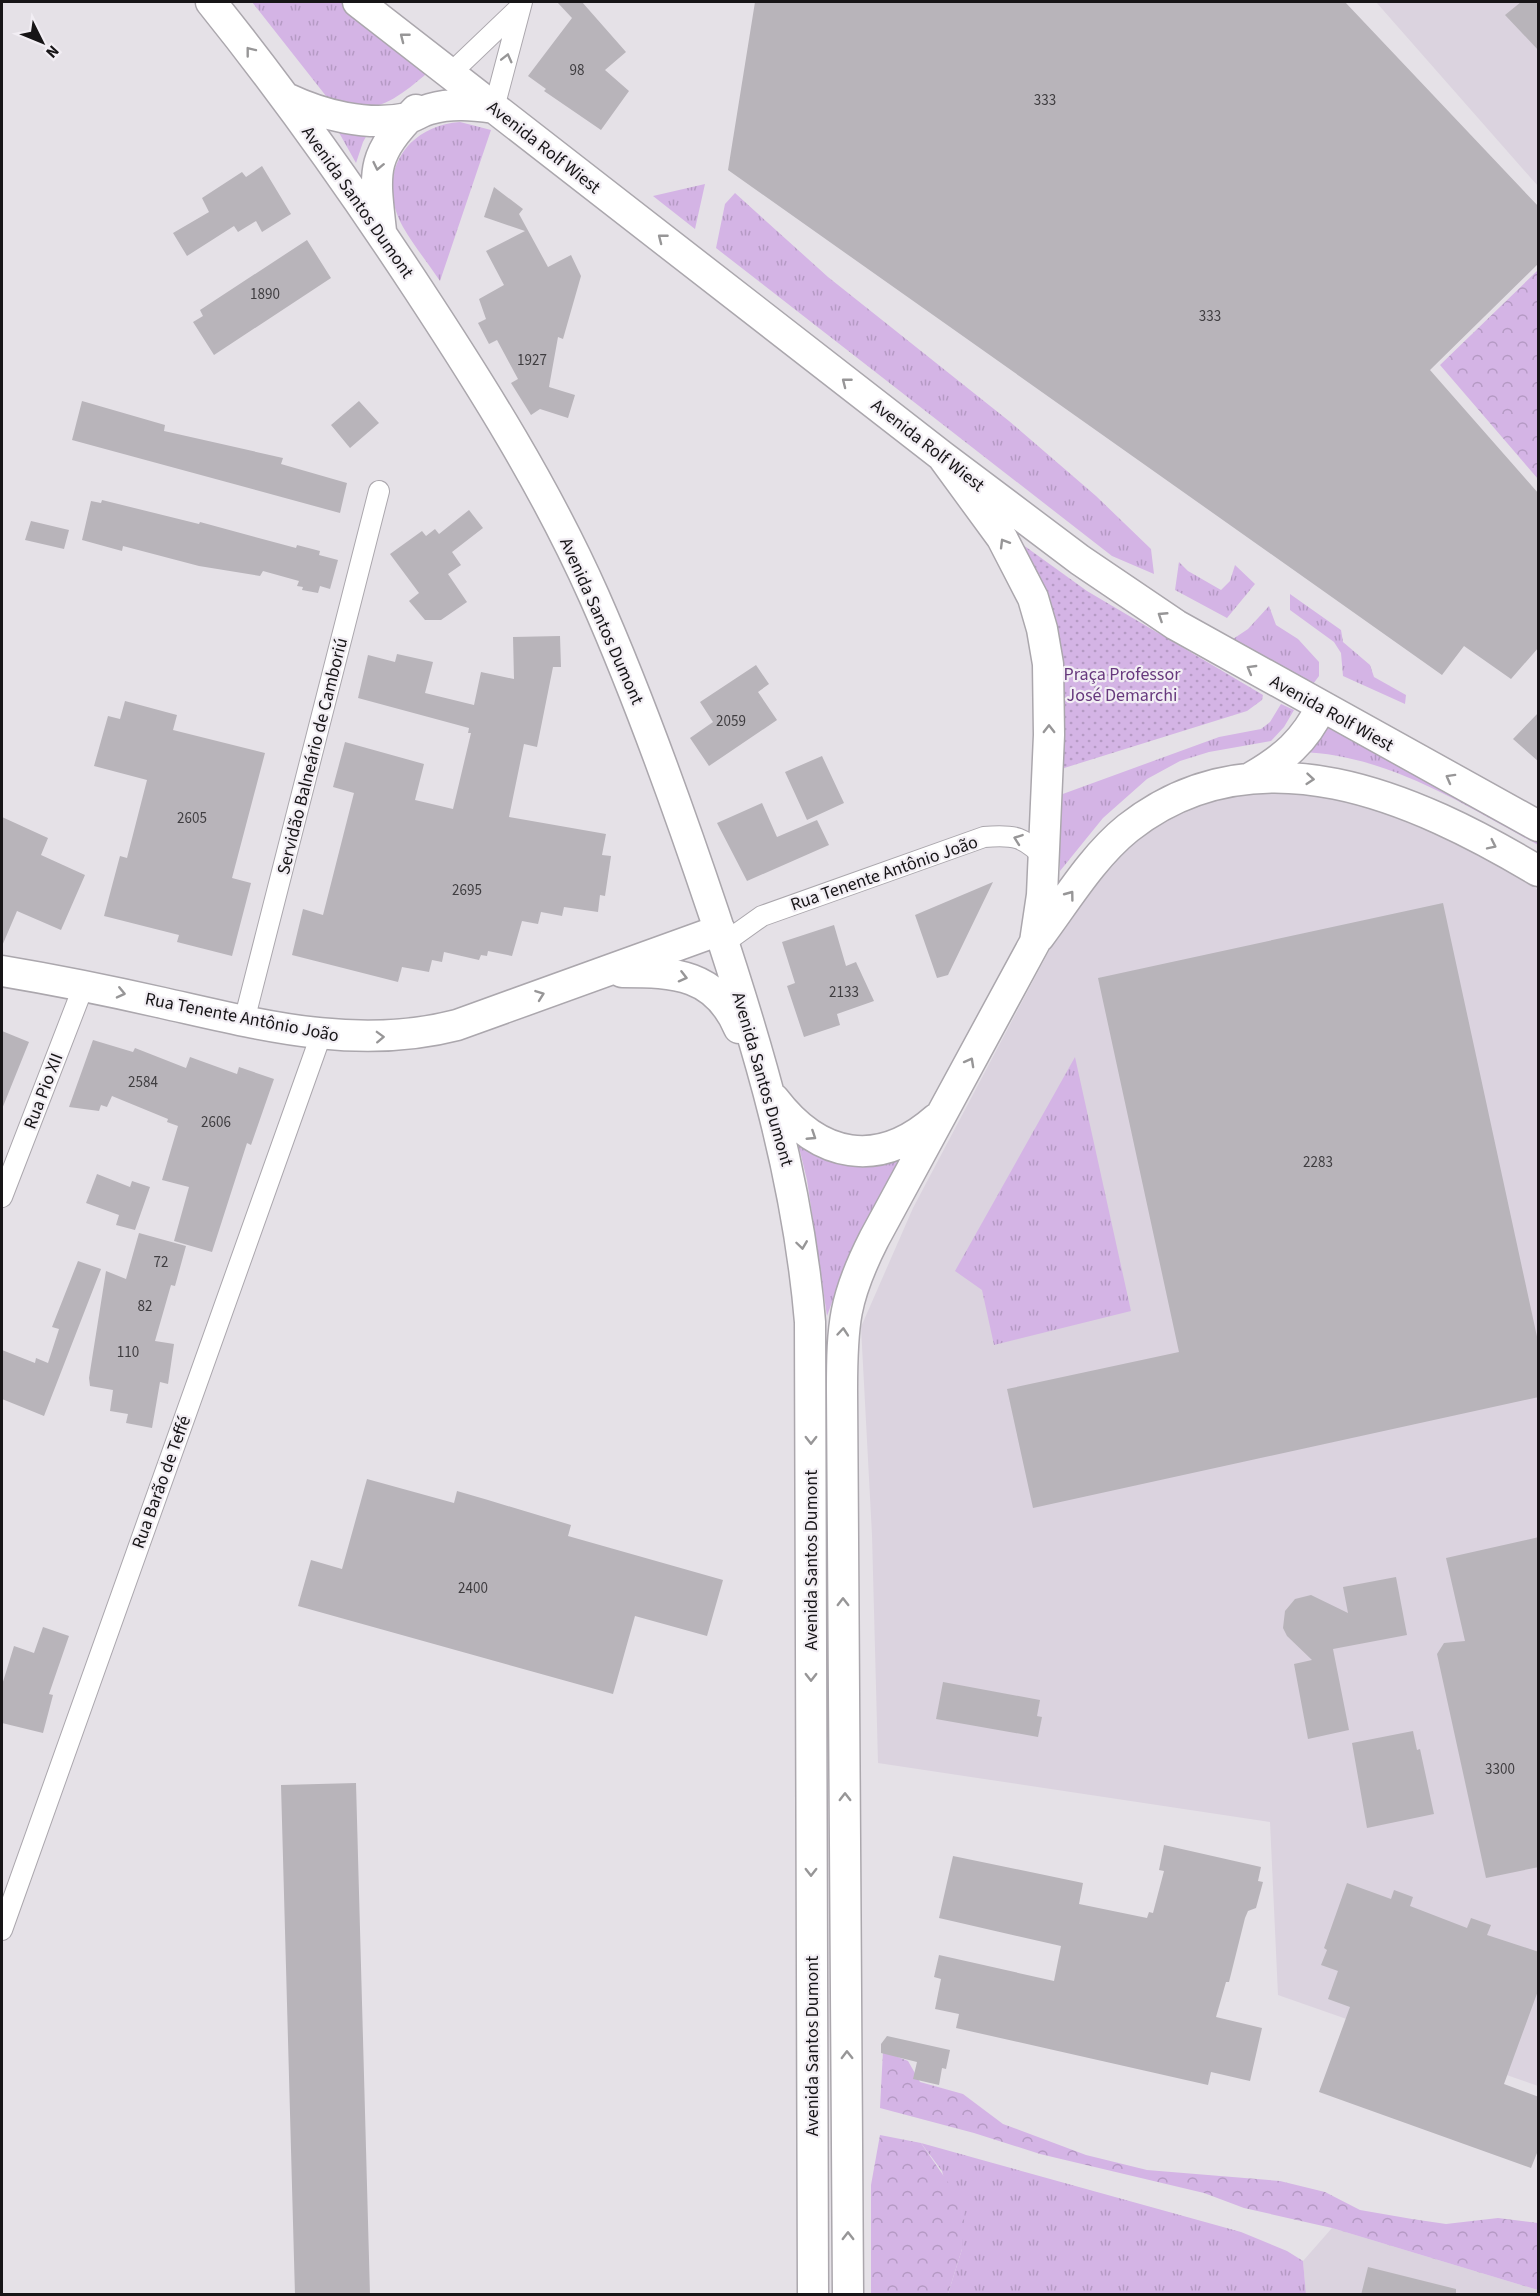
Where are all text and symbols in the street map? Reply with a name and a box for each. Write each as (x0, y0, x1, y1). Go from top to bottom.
north arrow (12, 12, 72, 72)
one-way arrow (400, 34, 411, 45)
text: N (41, 40, 64, 63)
one-way arrow (247, 47, 258, 58)
one-way arrow (499, 53, 512, 63)
house number: 98 (570, 60, 584, 81)
house number: 333 (1034, 90, 1056, 111)
street label: Avenida Rolf Wiest (482, 95, 606, 200)
street label: Avenida Santos Dumont (296, 121, 420, 283)
one-way arrow (372, 161, 385, 171)
one-way arrow (657, 234, 668, 245)
house number: 1890 (250, 284, 280, 305)
house number: 333 (1199, 306, 1221, 327)
house number: 1927 (517, 350, 547, 371)
one-way arrow (842, 378, 853, 389)
street label: Avenida Rolf Wiest (866, 393, 990, 498)
street label: Avenida Santos Dumont (553, 534, 650, 709)
one-way arrow (1000, 539, 1011, 549)
one-way arrow (1157, 612, 1168, 623)
street label: Servidão Balneário de Camboriú (271, 635, 354, 877)
park label: Praça Professor José Demarchi (1064, 662, 1181, 708)
one-way arrow (1247, 664, 1257, 676)
street label: Avenida Rolf Wiest (1265, 669, 1398, 758)
house number: 2059 (716, 711, 746, 732)
one-way arrow (1043, 724, 1055, 733)
one-way arrow (1306, 773, 1315, 786)
one-way arrow (1446, 774, 1457, 785)
house number: 2605 (177, 808, 207, 829)
street label: Rua Tenente Antônio João (787, 830, 981, 917)
one-way arrow (1013, 834, 1024, 847)
one-way arrow (1486, 837, 1497, 849)
house number: 2695 (452, 880, 482, 901)
one-way arrow (1063, 891, 1074, 902)
one-way arrow (677, 970, 688, 982)
house number: 2133 (829, 982, 859, 1003)
one-way arrow (116, 986, 126, 999)
street label: Rua Tenente Antônio João (143, 986, 341, 1049)
street label: Avenida Santos Dumont (726, 989, 799, 1169)
one-way arrow (534, 990, 545, 1003)
one-way arrow (375, 1031, 384, 1043)
street label: Rua Pio XII (18, 1050, 69, 1133)
one-way arrow (963, 1058, 974, 1068)
house number: 2584 (128, 1072, 158, 1093)
house number: 2606 (201, 1112, 231, 1133)
one-way arrow (806, 1128, 817, 1139)
house number: 2283 (1303, 1152, 1333, 1173)
one-way arrow (795, 1241, 807, 1250)
house number: 72 (154, 1252, 168, 1273)
house number: 82 (138, 1296, 152, 1317)
one-way arrow (836, 1327, 849, 1336)
house number: 110 (117, 1342, 139, 1363)
street label: Rua Barão de Teffé (126, 1412, 197, 1552)
one-way arrow (805, 1435, 817, 1444)
street label: Avenida Santos Dumont (799, 1470, 824, 1650)
house number: 2400 (458, 1578, 488, 1599)
one-way arrow (837, 1598, 849, 1607)
one-way arrow (805, 1672, 817, 1681)
house number: 3300 (1485, 1759, 1515, 1780)
one-way arrow (839, 1793, 851, 1802)
one-way arrow (805, 1867, 818, 1876)
street label: Avenida Santos Dumont (800, 1956, 825, 2136)
one-way arrow (841, 2051, 853, 2060)
one-way arrow (842, 2232, 854, 2241)

